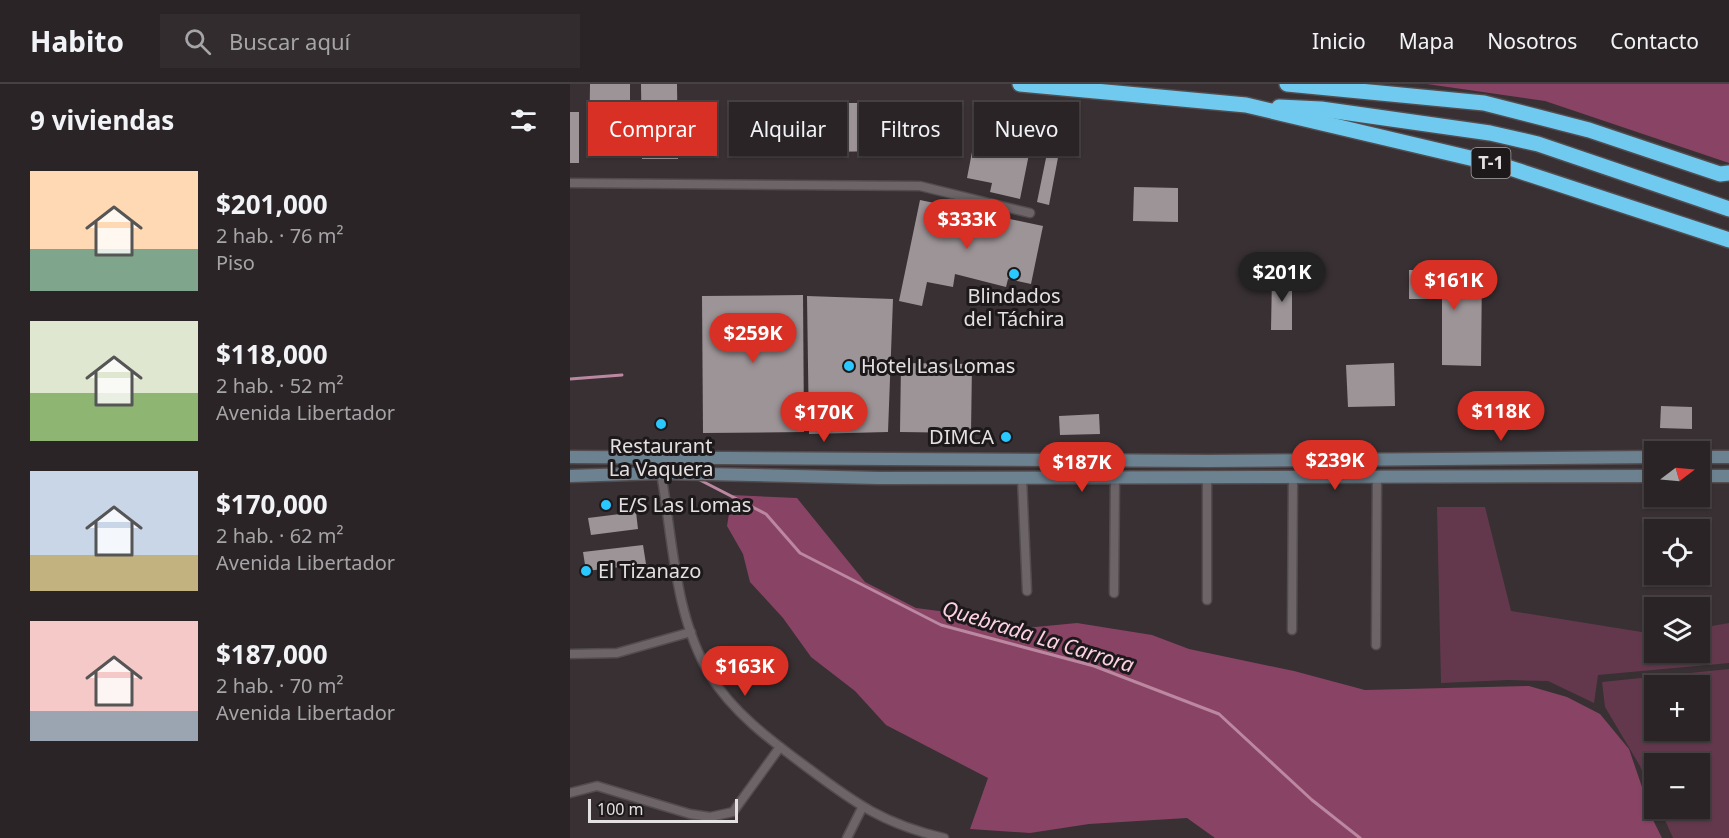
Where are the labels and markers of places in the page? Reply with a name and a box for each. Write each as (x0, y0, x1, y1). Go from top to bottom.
pin: $333K (925, 199, 1009, 250)
pin: $201K (1240, 252, 1324, 303)
pin: $161K (1412, 260, 1496, 311)
marker: Blindados del Táchira (1007, 267, 1021, 281)
place label: Blindados del Táchira (964, 282, 1064, 332)
pin: $259K (711, 313, 795, 364)
place label: Hotel Las Lomas (861, 352, 1015, 379)
marker: Hotel Las Lomas (842, 359, 856, 373)
pin: $118K (1459, 391, 1543, 442)
pin: $170K (782, 392, 866, 443)
marker: Restaurant La Vaquera (654, 417, 668, 431)
place label: DIMCA (929, 423, 994, 450)
marker: DIMCA (999, 430, 1013, 444)
place label: Restaurant La Vaquera (609, 432, 713, 482)
pin: $239K (1293, 440, 1377, 491)
pin: $187K (1040, 442, 1124, 493)
place label: E/S Las Lomas (618, 491, 751, 518)
marker: E/S Las Lomas (599, 498, 613, 512)
place label: El Tizanazo (598, 557, 701, 584)
marker: El Tizanazo (579, 564, 593, 578)
pin: $163K (703, 646, 787, 697)

